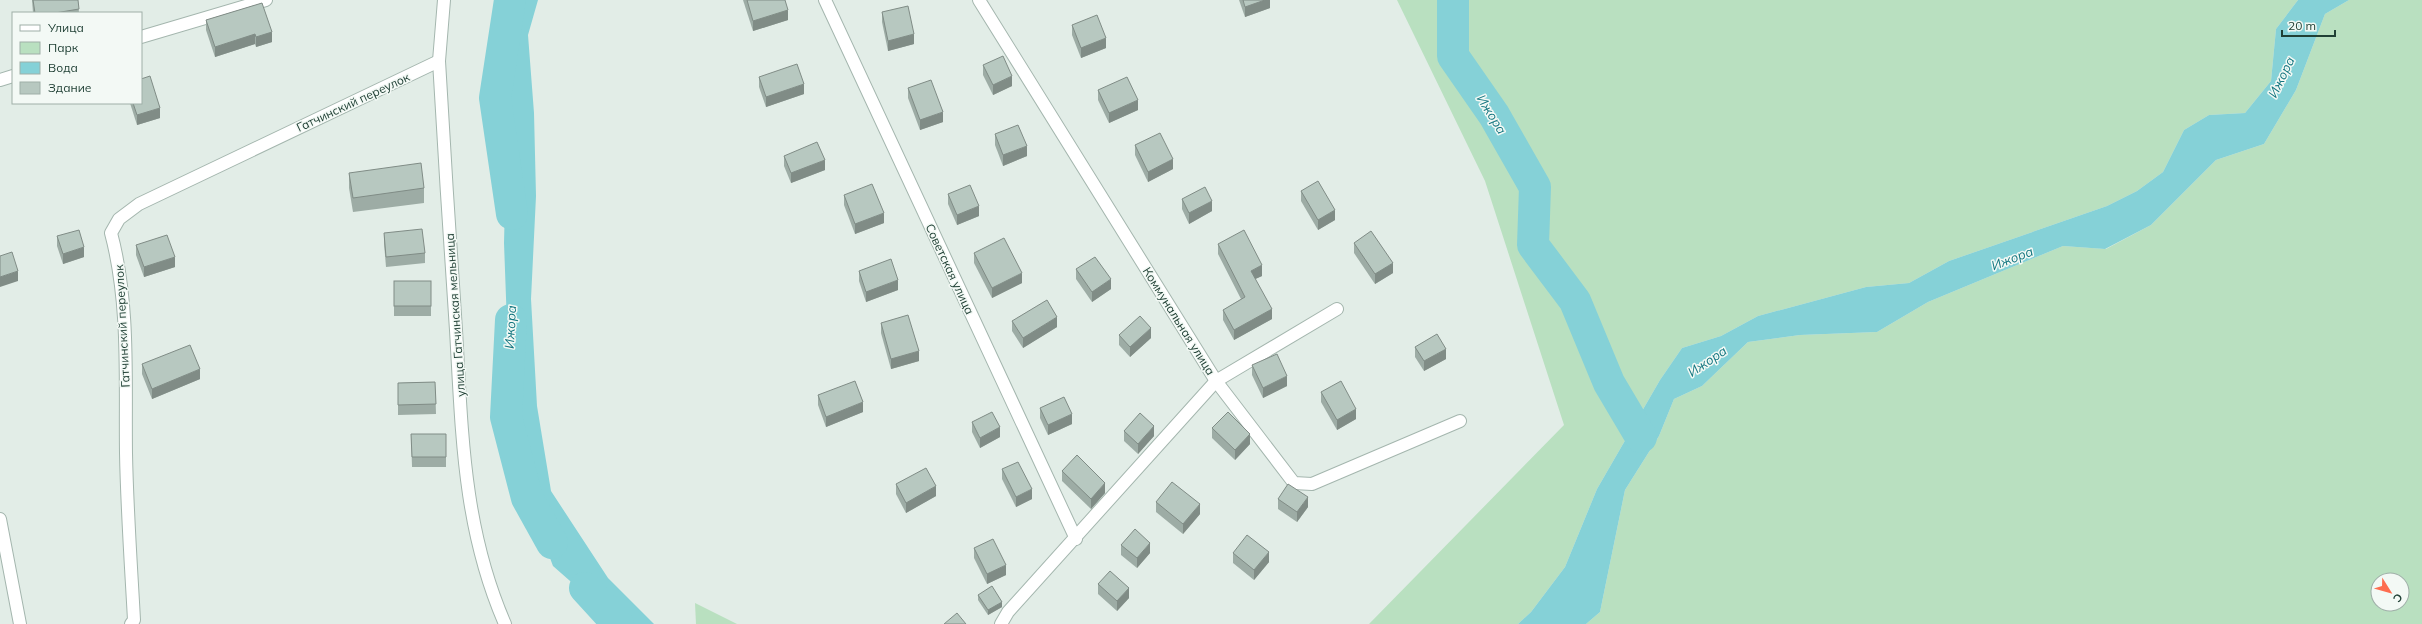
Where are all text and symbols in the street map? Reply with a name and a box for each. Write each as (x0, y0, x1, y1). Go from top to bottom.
legend (12, 12, 142, 104)
scale bar (2282, 12, 2335, 38)
text: 20 m (2288, 18, 2316, 33)
text: Улица (47, 20, 84, 35)
text: Парк (48, 40, 79, 55)
water label: Ижора (2264, 54, 2298, 100)
text: Вода (48, 60, 78, 75)
street label: Гатчинский переулок (294, 69, 412, 135)
text: Здание (48, 80, 92, 95)
water label: Ижора (1474, 91, 1510, 137)
street label: Советская улица (922, 221, 978, 317)
street label: улица Гатчинская мельница (442, 233, 468, 397)
water label: Ижора (1989, 243, 2035, 273)
street label: Гатчинский переулок (111, 264, 133, 388)
street label: Коммунальная улица (1140, 264, 1218, 378)
water label: Ижора (501, 305, 519, 349)
water label: Ижора (1684, 342, 1730, 380)
north arrow (2370, 572, 2410, 612)
text: С (2390, 591, 2406, 606)

